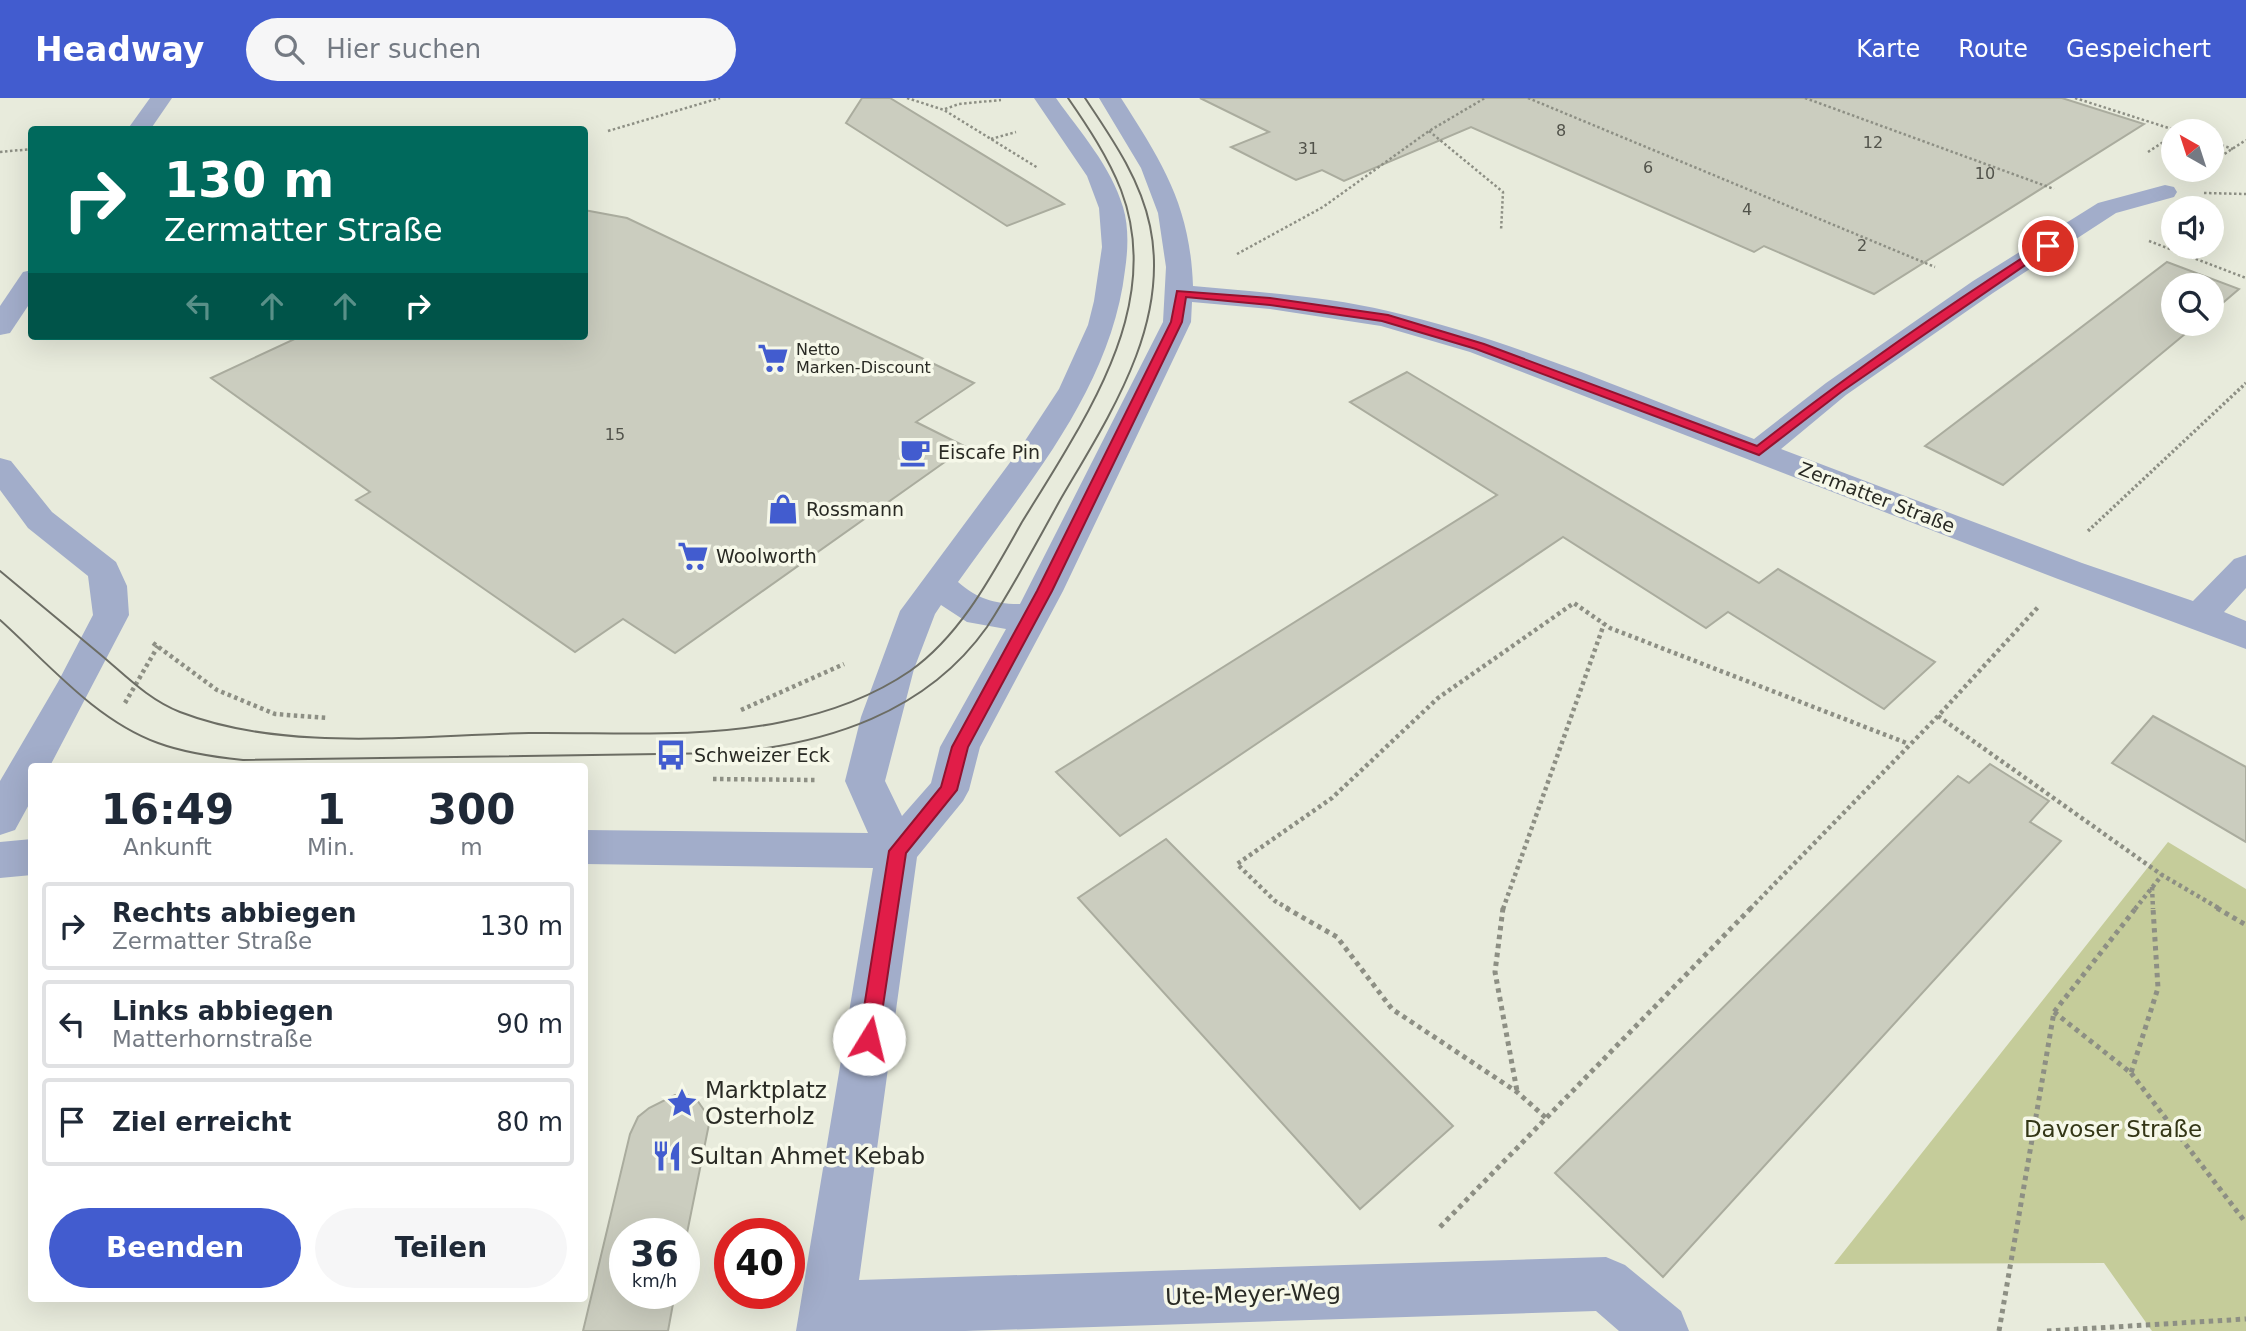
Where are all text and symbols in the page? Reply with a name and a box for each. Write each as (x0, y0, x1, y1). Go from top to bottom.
search box (246, 18, 736, 81)
text: Headway (35, 30, 204, 69)
icon: search (270, 30, 308, 68)
text: Hier suchen (326, 34, 481, 64)
text: Karte (1856, 35, 1920, 63)
text: Route (1958, 35, 2028, 63)
text: Gespeichert (2066, 35, 2211, 63)
north arrow (2161, 119, 2224, 182)
map controls (2161, 119, 2224, 336)
house number: 8 (1556, 121, 1566, 140)
house number: 12 (1863, 133, 1883, 152)
house number: 31 (1298, 139, 1318, 158)
text: 130 m (164, 152, 334, 209)
icon: right (49, 154, 140, 245)
house number: 6 (1643, 158, 1653, 177)
house number: 10 (1975, 164, 1995, 183)
button: sound (2161, 196, 2224, 259)
house number: 4 (1742, 200, 1752, 219)
text: Zermatter Straße (164, 211, 443, 249)
pin (2018, 216, 2078, 276)
icon: arrive (2029, 227, 2067, 265)
house number: 2 (1857, 236, 1867, 255)
button: search (2161, 273, 2224, 336)
icon: left (180, 287, 218, 325)
icon: ahead (253, 287, 291, 325)
icon: ahead (326, 287, 364, 325)
icon: right (399, 287, 437, 325)
place label: Netto Marken-Discount (796, 340, 931, 377)
supermarket icon: Netto Marken-Discount (756, 341, 790, 375)
house number: 15 (605, 425, 625, 444)
cafe icon: Eiscafe Pin (898, 435, 932, 469)
place label: Eiscafe Pin (938, 441, 1040, 463)
street label: Zermatter Straße (1796, 457, 1958, 537)
shop icon: Rossmann (766, 492, 800, 526)
place label: Rossmann (806, 498, 904, 520)
supermarket icon: Woolworth (676, 539, 710, 573)
place label: Woolworth (716, 545, 817, 567)
bus stop icon: Schweizer Eck (654, 738, 688, 772)
place label: Schweizer Eck (694, 744, 830, 766)
text: 16:49 (101, 785, 234, 834)
text: 1 (316, 785, 346, 834)
text: 300 (428, 785, 515, 834)
text: Ankunft (123, 834, 212, 860)
text: Min. (307, 834, 355, 860)
text: m (460, 834, 483, 860)
text: Rechts abbiegen (112, 898, 357, 928)
icon: right (53, 907, 91, 945)
text: 130 m (480, 911, 563, 941)
text: Zermatter Straße (112, 928, 312, 954)
text: Links abbiegen (112, 996, 334, 1026)
position arrow (832, 1002, 906, 1076)
icon: left (53, 1005, 91, 1043)
text: 90 m (496, 1009, 563, 1039)
text: Matterhornstraße (112, 1026, 313, 1052)
place label: Marktplatz Osterholz (705, 1077, 827, 1129)
place icon: Marktplatz Osterholz (665, 1086, 699, 1120)
icon: arrive (53, 1103, 91, 1141)
text: Ziel erreicht (112, 1107, 292, 1137)
text: 80 m (496, 1107, 563, 1137)
park label: Davoser Straße (2024, 1116, 2202, 1142)
restaurant icon: Sultan Ahmet Kebab (650, 1139, 684, 1173)
place label: Sultan Ahmet Kebab (690, 1143, 925, 1169)
button: Beenden (49, 1208, 301, 1288)
button: Teilen (315, 1208, 567, 1288)
speed limit sign: 40 (714, 1218, 805, 1309)
text: 36 (630, 1234, 679, 1274)
text: km/h (632, 1270, 677, 1291)
street label: Ute-Meyer-Weg (1165, 1278, 1341, 1310)

